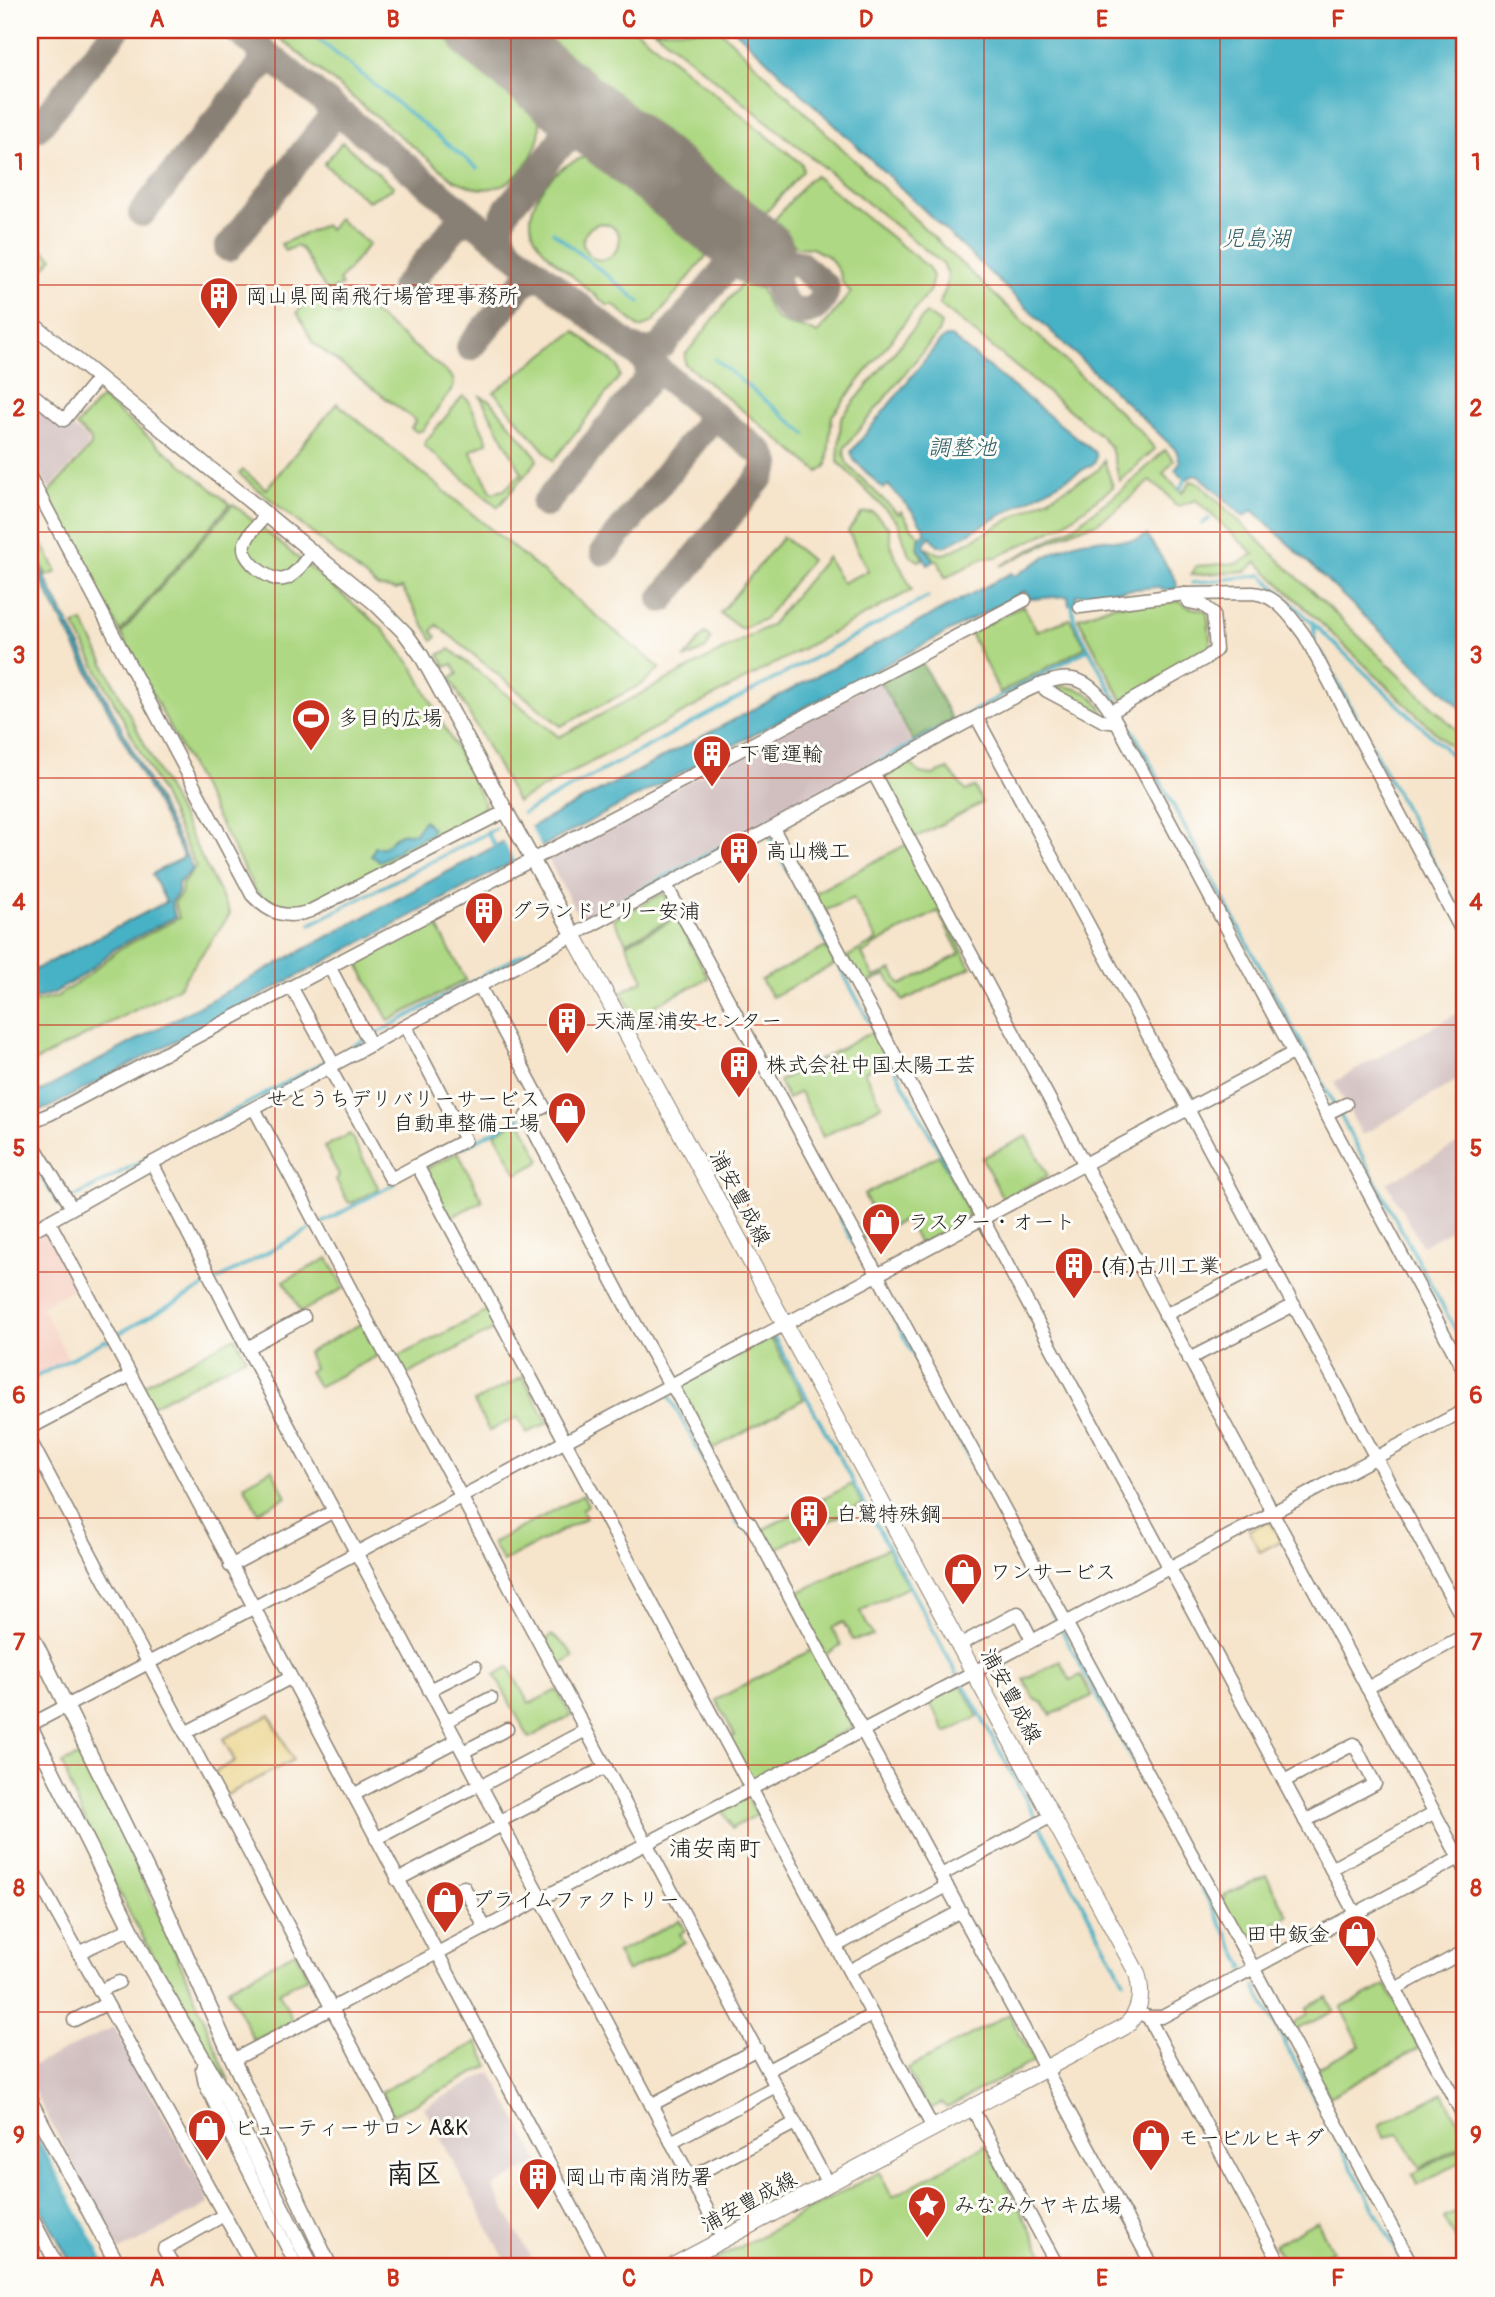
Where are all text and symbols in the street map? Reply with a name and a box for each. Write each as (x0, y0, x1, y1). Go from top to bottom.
text: A (150, 5, 165, 34)
text: B (386, 5, 400, 34)
text: C (622, 5, 636, 34)
text: D (859, 5, 873, 34)
text: E (1096, 5, 1108, 34)
text: F (1331, 5, 1345, 34)
text: 1 (15, 148, 24, 177)
text: 1 (1472, 148, 1481, 177)
water label: 児島湖 (1222, 224, 1293, 253)
building icon: 岡山県岡南飛行場管理事務所 (198, 275, 240, 330)
place label: 岡山県岡南飛行場管理事務所 (246, 283, 519, 310)
text: 2 (13, 394, 26, 423)
text: 2 (1470, 394, 1483, 423)
water label: 調整池 (928, 433, 998, 462)
text: 3 (13, 641, 25, 670)
text: 3 (1470, 641, 1482, 670)
sports icon: 多目的広場 (290, 697, 332, 752)
place label: 多目的広場 (338, 705, 443, 732)
building icon: 下電運輸 (691, 733, 733, 788)
place label: 下電運輸 (739, 741, 823, 768)
building icon: 高山機工 (718, 830, 760, 885)
place label: 高山機工 (766, 838, 850, 865)
text: 4 (12, 888, 26, 917)
text: 4 (1469, 888, 1483, 917)
building icon: グランドピリー安浦 (463, 890, 505, 945)
place label: グランドピリー安浦 (511, 898, 700, 925)
building icon: 天満屋浦安センター (546, 1000, 588, 1055)
place label: 天満屋浦安センター (594, 1008, 782, 1035)
building icon: 株式会社中国太陽工芸 (718, 1044, 760, 1099)
place label: 株式会社中国太陽工芸 (766, 1052, 976, 1079)
place label: せとうちデリバリーサービス 自動車整備工場 (266, 1086, 540, 1137)
shop icon: せとうちデリバリーサービス 自動車整備工場 (546, 1090, 588, 1145)
text: 5 (13, 1134, 25, 1163)
text: 5 (1470, 1134, 1482, 1163)
street label: 浦安豊成線 (703, 1145, 777, 1251)
shop icon: ラスター・オート (860, 1201, 902, 1256)
place label: ラスター・オート (908, 1209, 1076, 1236)
building icon: (有)古川工業 (1053, 1245, 1095, 1300)
place label: (有)古川工業 (1101, 1253, 1220, 1280)
text: 6 (12, 1381, 26, 1410)
text: 6 (1469, 1381, 1483, 1410)
building icon: 白鷲特殊鋼 (788, 1493, 830, 1548)
place label: 白鷲特殊鋼 (836, 1501, 941, 1528)
shop icon: ワンサービス (942, 1551, 984, 1606)
place label: ワンサービス (990, 1559, 1116, 1586)
text: 7 (13, 1628, 26, 1657)
text: 7 (1470, 1628, 1483, 1657)
street label: 浦安豊成線 (974, 1643, 1048, 1749)
district label: 浦安南町 (669, 1834, 761, 1863)
text: 8 (13, 1874, 25, 1903)
text: 8 (1470, 1874, 1482, 1903)
shop icon: プライムファクトリー (424, 1879, 466, 1934)
place label: プライムファクトリー (472, 1887, 680, 1914)
shop icon: 田中鈑金 (1336, 1913, 1378, 1968)
place label: 田中鈑金 (1246, 1921, 1330, 1948)
shop icon: ビューティーサロン A&K (186, 2107, 228, 2162)
place label: ビューティーサロン A&K (234, 2115, 468, 2142)
shop icon: モービルヒキダ (1130, 2117, 1172, 2172)
text: 9 (13, 2121, 25, 2150)
text: 9 (1470, 2121, 1482, 2150)
place label: モービルヒキダ (1178, 2125, 1325, 2152)
building icon: 岡山市南消防署 (517, 2156, 559, 2211)
district label: 南区 (386, 2157, 442, 2192)
place label: 岡山市南消防署 (565, 2164, 712, 2191)
street label: 浦安豊成線 (696, 2165, 802, 2239)
place icon: みなみケヤキ広場 (906, 2184, 948, 2239)
place label: みなみケヤキ広場 (954, 2192, 1122, 2219)
text: A (150, 2264, 165, 2293)
text: B (386, 2264, 400, 2293)
text: C (622, 2264, 636, 2293)
text: D (859, 2264, 873, 2293)
text: E (1096, 2264, 1108, 2293)
text: F (1331, 2264, 1345, 2293)

